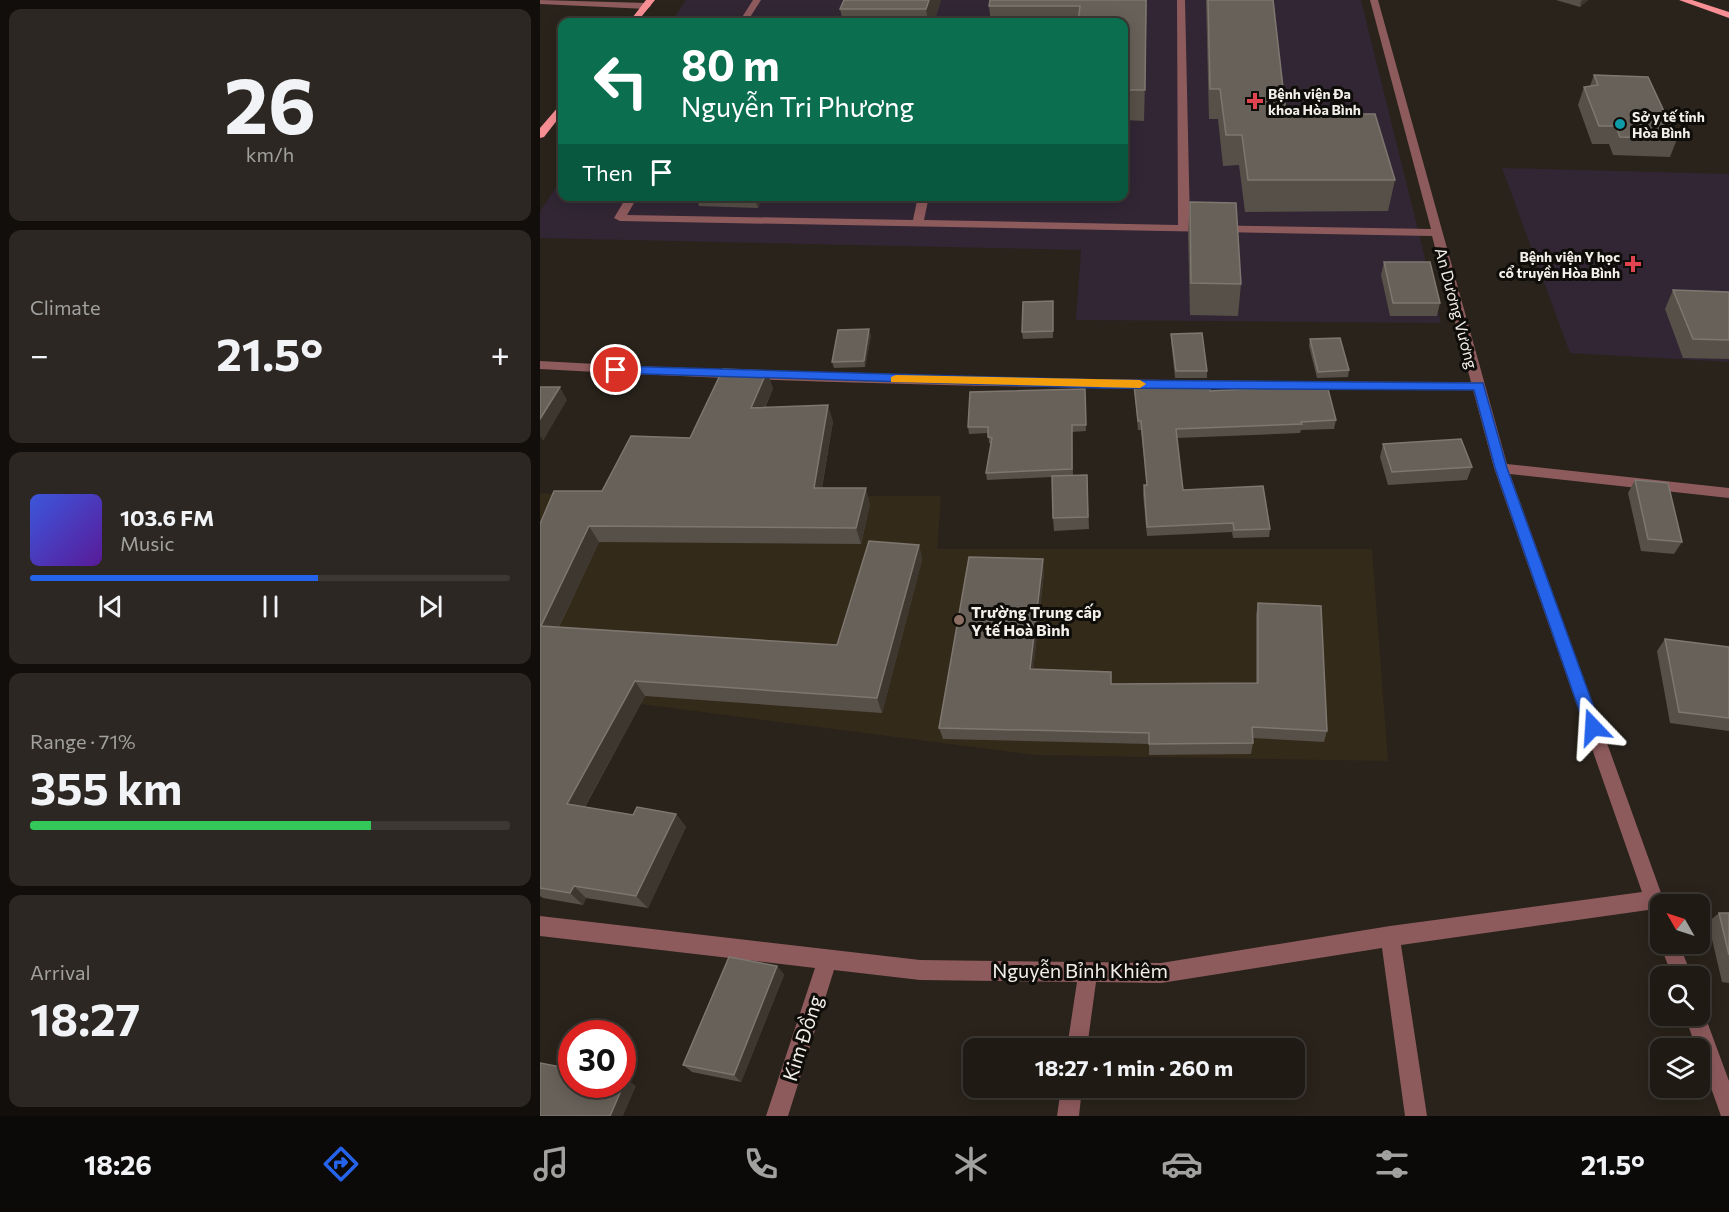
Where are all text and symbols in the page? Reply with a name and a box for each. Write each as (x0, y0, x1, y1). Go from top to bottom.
text: 80 m (681, 38, 780, 90)
icon: left (582, 42, 660, 120)
text: 26 (224, 55, 316, 150)
place label: Bệnh viện Đa khoa Hòa Bình (1268, 85, 1361, 118)
text: Nguyễn Tri Phương (681, 90, 914, 123)
marker: Bệnh viện Đa khoa Hòa Bình (1246, 92, 1264, 110)
place label: Sở y tế tỉnh Hòa Bình (1632, 108, 1705, 141)
marker: Sở y tế tỉnh Hòa Bình (1613, 117, 1627, 131)
text: km/h (246, 142, 294, 166)
icon: arrive (645, 156, 678, 189)
text: Then (582, 159, 633, 186)
street label: An Dương Vương (1432, 245, 1482, 371)
place label: Bệnh viện Y học cổ truyền Hòa Bình (1499, 248, 1620, 281)
marker: Bệnh viện Y học cổ truyền Hòa Bình (1624, 255, 1642, 273)
text: Climate (30, 295, 100, 319)
text: 21.5° (216, 325, 323, 380)
text: − (30, 333, 49, 374)
text: + (491, 333, 510, 374)
pin (590, 344, 641, 395)
icon: arrive (599, 353, 632, 386)
text: 103.6 FM (120, 504, 214, 531)
text: Music (120, 531, 174, 555)
icon: previous (94, 590, 127, 623)
icon: pause (254, 590, 287, 623)
icon: next (414, 590, 447, 623)
place label: Trường Trung cấp Y tế Hoà Bình (971, 602, 1101, 639)
marker: Trường Trung cấp Y tế Hoà Bình (952, 613, 966, 627)
position arrow (1561, 695, 1625, 759)
text: Range · 71% (30, 729, 136, 753)
text: 355 km (30, 759, 182, 814)
north arrow (1650, 894, 1710, 954)
map controls (1650, 894, 1710, 1098)
street label: Nguyễn Bỉnh Khiêm (992, 958, 1168, 982)
text: Arrival (30, 960, 91, 984)
button: search (1650, 966, 1710, 1026)
text: 18:27 (30, 990, 140, 1045)
street label: Kim Đồng (777, 992, 827, 1084)
speed limit sign: 30 (558, 1020, 636, 1098)
button: layers (1650, 1038, 1710, 1098)
text: 18:27 · 1 min · 260 m (1035, 1054, 1233, 1081)
icon: directions (320, 1143, 362, 1185)
icon: music (530, 1143, 572, 1185)
icon: phone (740, 1143, 782, 1185)
icon: climate (950, 1143, 992, 1185)
icon: car (1161, 1143, 1203, 1185)
icon: filters (1371, 1143, 1413, 1185)
text: 18:26 (84, 1148, 152, 1181)
text: 21.5° (1581, 1148, 1645, 1181)

